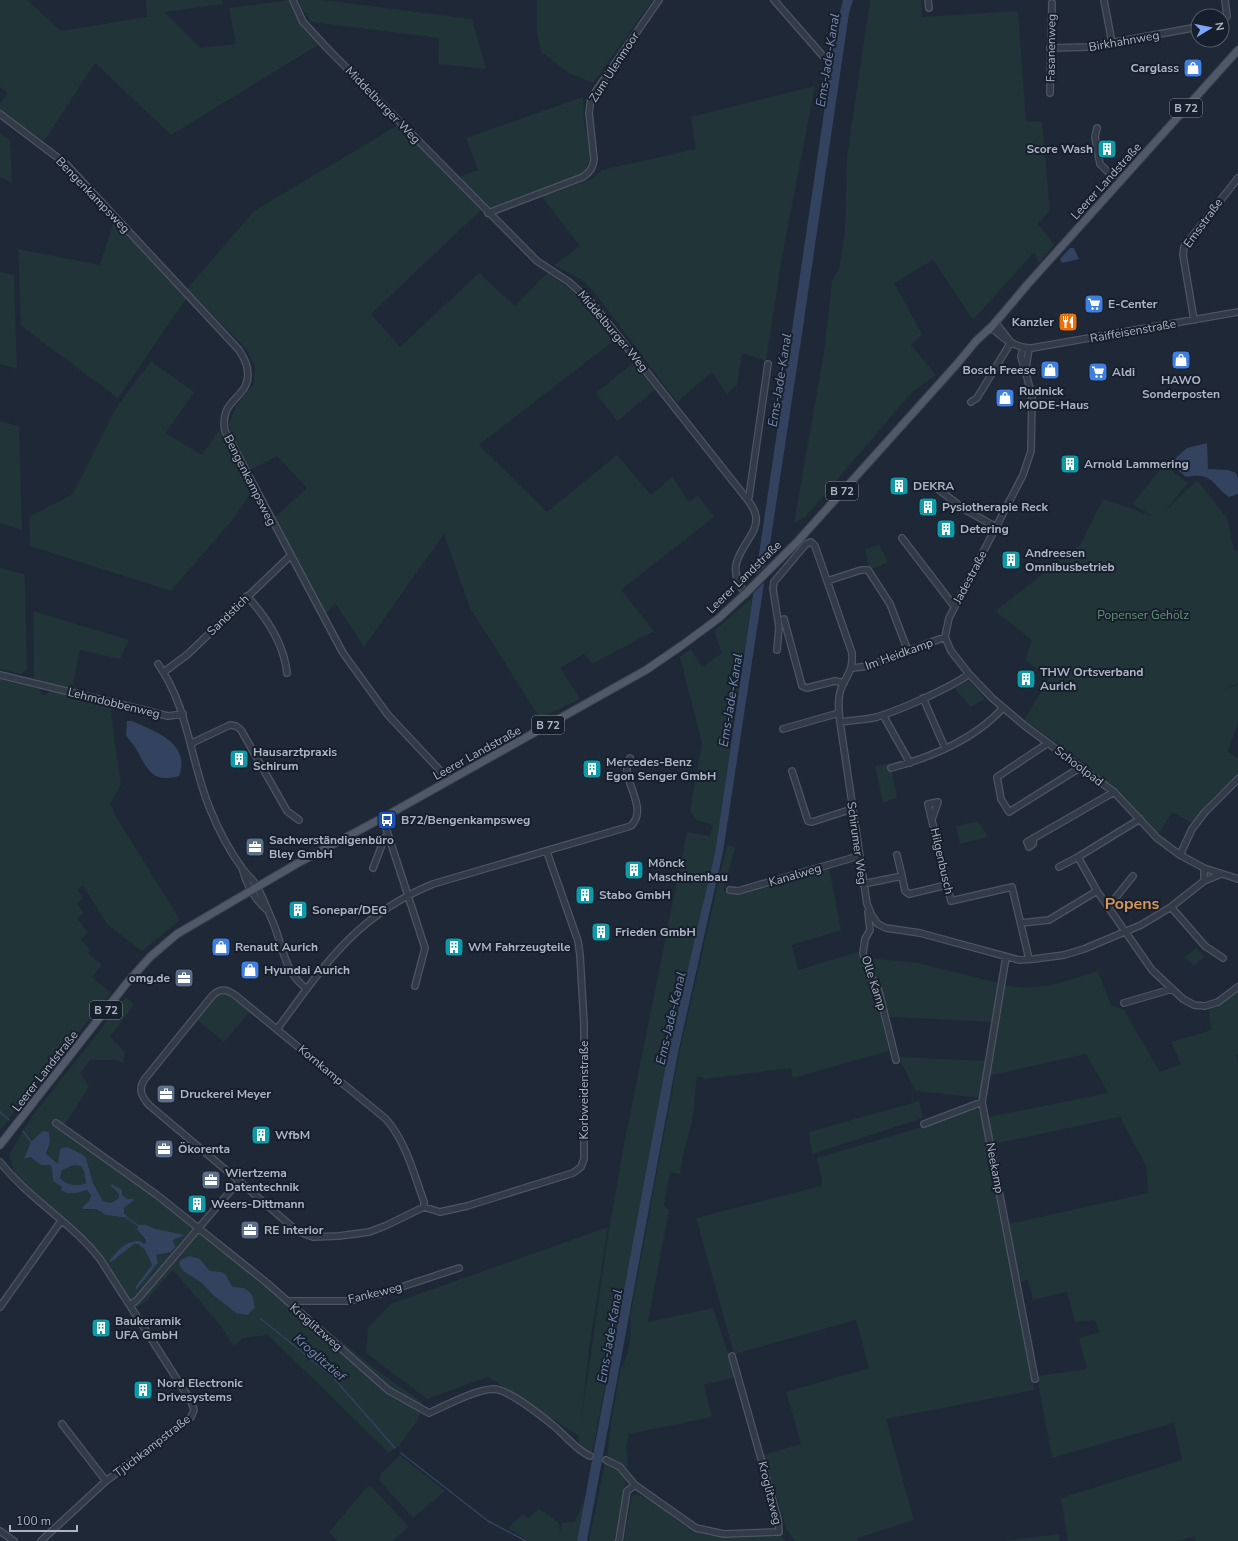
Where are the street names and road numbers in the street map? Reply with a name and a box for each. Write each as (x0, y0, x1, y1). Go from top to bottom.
street label: Fasanenweg (1042, 14, 1060, 82)
street label: Birkhahnweg (1087, 27, 1161, 55)
street label: Zum Ulenmoor (585, 28, 643, 105)
street label: Middelburger Weg (342, 63, 424, 147)
road number: B 72 (1170, 99, 1202, 117)
street label: Leerer Landstraße (1067, 139, 1145, 223)
street label: Bengenkampsweg (52, 153, 134, 237)
street label: Emsstraße (1180, 195, 1226, 251)
street label: Middelburger Weg (574, 287, 652, 375)
street label: Raiffeisenstraße (1089, 316, 1177, 346)
street label: Bengenkampsweg (220, 432, 280, 528)
road number: B 72 (826, 482, 858, 500)
street label: Leerer Landstraße (703, 537, 785, 617)
street label: Jadestraße (949, 548, 991, 607)
street label: Sandstich (204, 591, 252, 639)
street label: Im Heidkamp (863, 634, 935, 674)
street label: Lehmdobbenweg (66, 684, 162, 722)
road number: B 72 (532, 716, 564, 734)
street label: Leerer Landstraße (430, 722, 524, 784)
street label: Schoolpad (1051, 742, 1107, 790)
street label: Schirumer Weg (843, 801, 871, 885)
street label: Hilgenbusch (927, 826, 957, 896)
street label: Kanalweg (767, 860, 823, 890)
street label: Olle Kamp (858, 953, 890, 1013)
road number: B 72 (90, 1001, 122, 1019)
street label: Leerer Landstraße (8, 1027, 82, 1115)
street label: Kornkamp (295, 1041, 347, 1089)
street label: Korbweidenstraße (576, 1041, 592, 1139)
street label: Neekamp (982, 1141, 1008, 1195)
street label: Fankeweg (346, 1279, 404, 1307)
street label: Kroglitzweg (286, 1300, 346, 1354)
street label: Tjüchkampstraße (110, 1411, 194, 1481)
street label: Kroglitzweg (754, 1460, 786, 1526)

